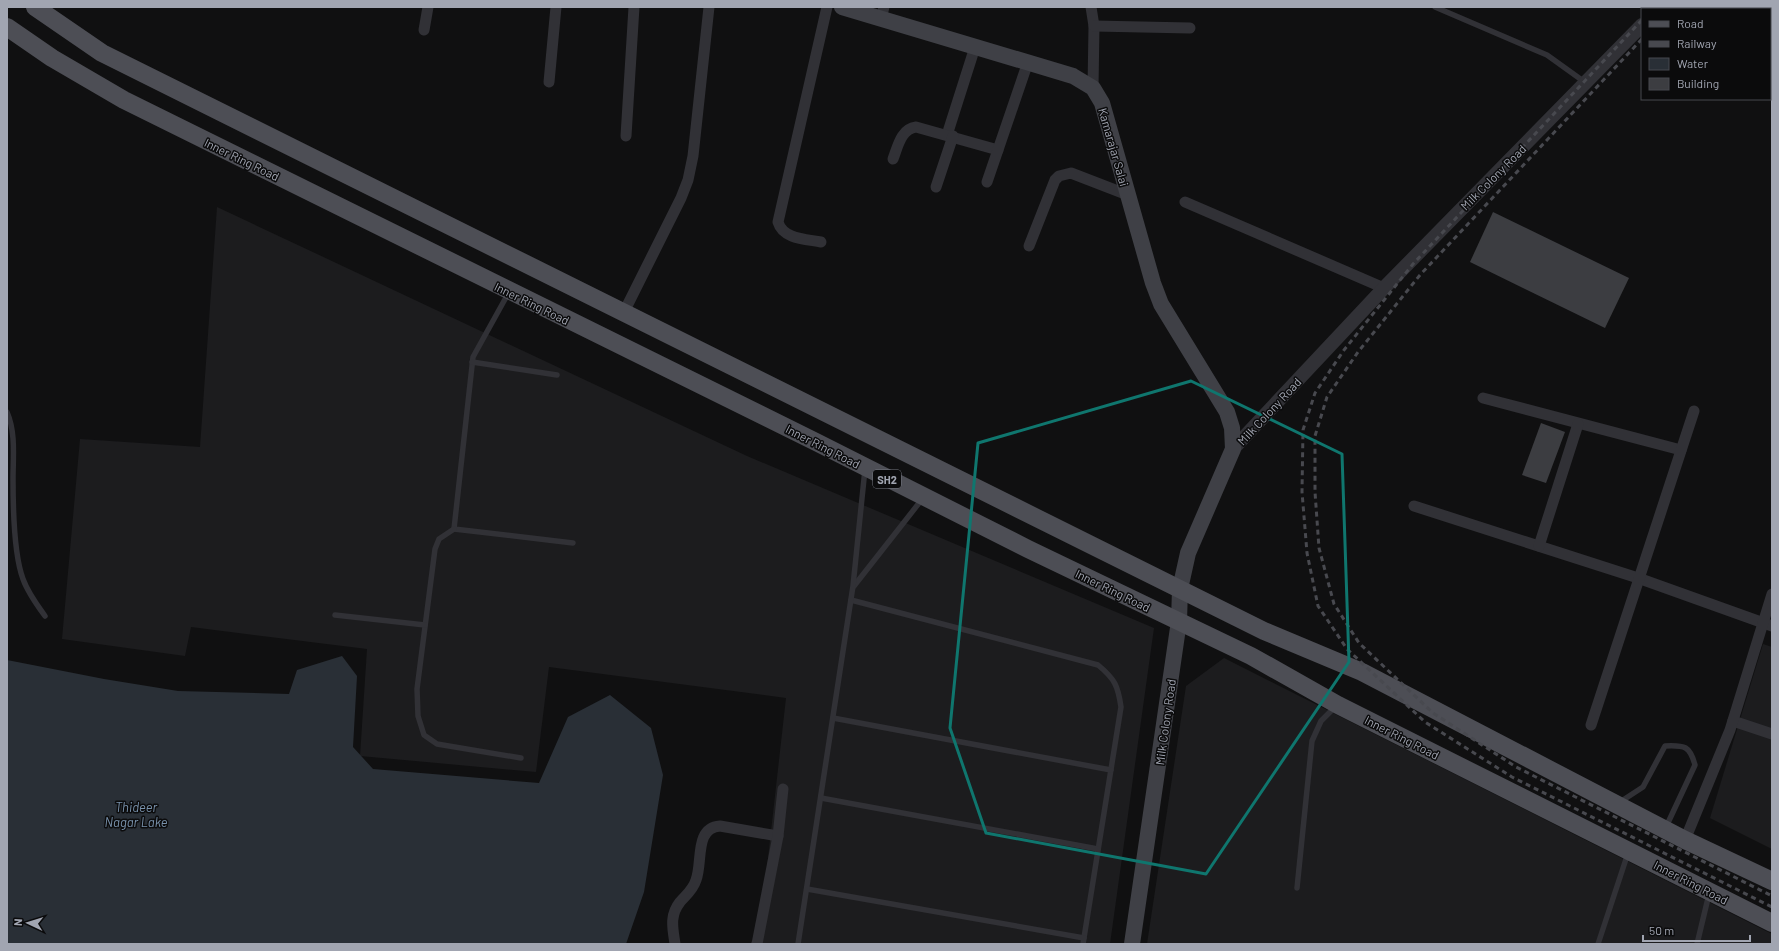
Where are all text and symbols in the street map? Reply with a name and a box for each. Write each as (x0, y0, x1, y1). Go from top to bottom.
legend (1641, 8, 1771, 100)
text: Road (1677, 16, 1704, 30)
text: Railway (1677, 36, 1717, 50)
text: Water (1677, 56, 1709, 70)
text: Building (1677, 76, 1719, 90)
street label: Kamarajar Salai (1096, 106, 1132, 188)
street label: Inner Ring Road (202, 135, 282, 183)
street label: Milk Colony Road (1457, 141, 1529, 213)
street label: Inner Ring Road (492, 279, 572, 327)
street label: Milk Colony Road (1234, 374, 1304, 448)
street label: Inner Ring Road (784, 421, 862, 471)
road number: SH2 (873, 470, 901, 488)
street label: Inner Ring Road (1073, 566, 1153, 614)
street label: Milk Colony Road (1152, 678, 1178, 766)
street label: Inner Ring Road (1363, 712, 1441, 762)
water label: Thideer Nagar Lake (105, 799, 168, 830)
street label: Inner Ring Road (1652, 857, 1730, 907)
north arrow (8, 903, 48, 943)
scale bar (1643, 917, 1750, 943)
text: N (11, 918, 24, 926)
text: 50 m (1649, 923, 1674, 937)

